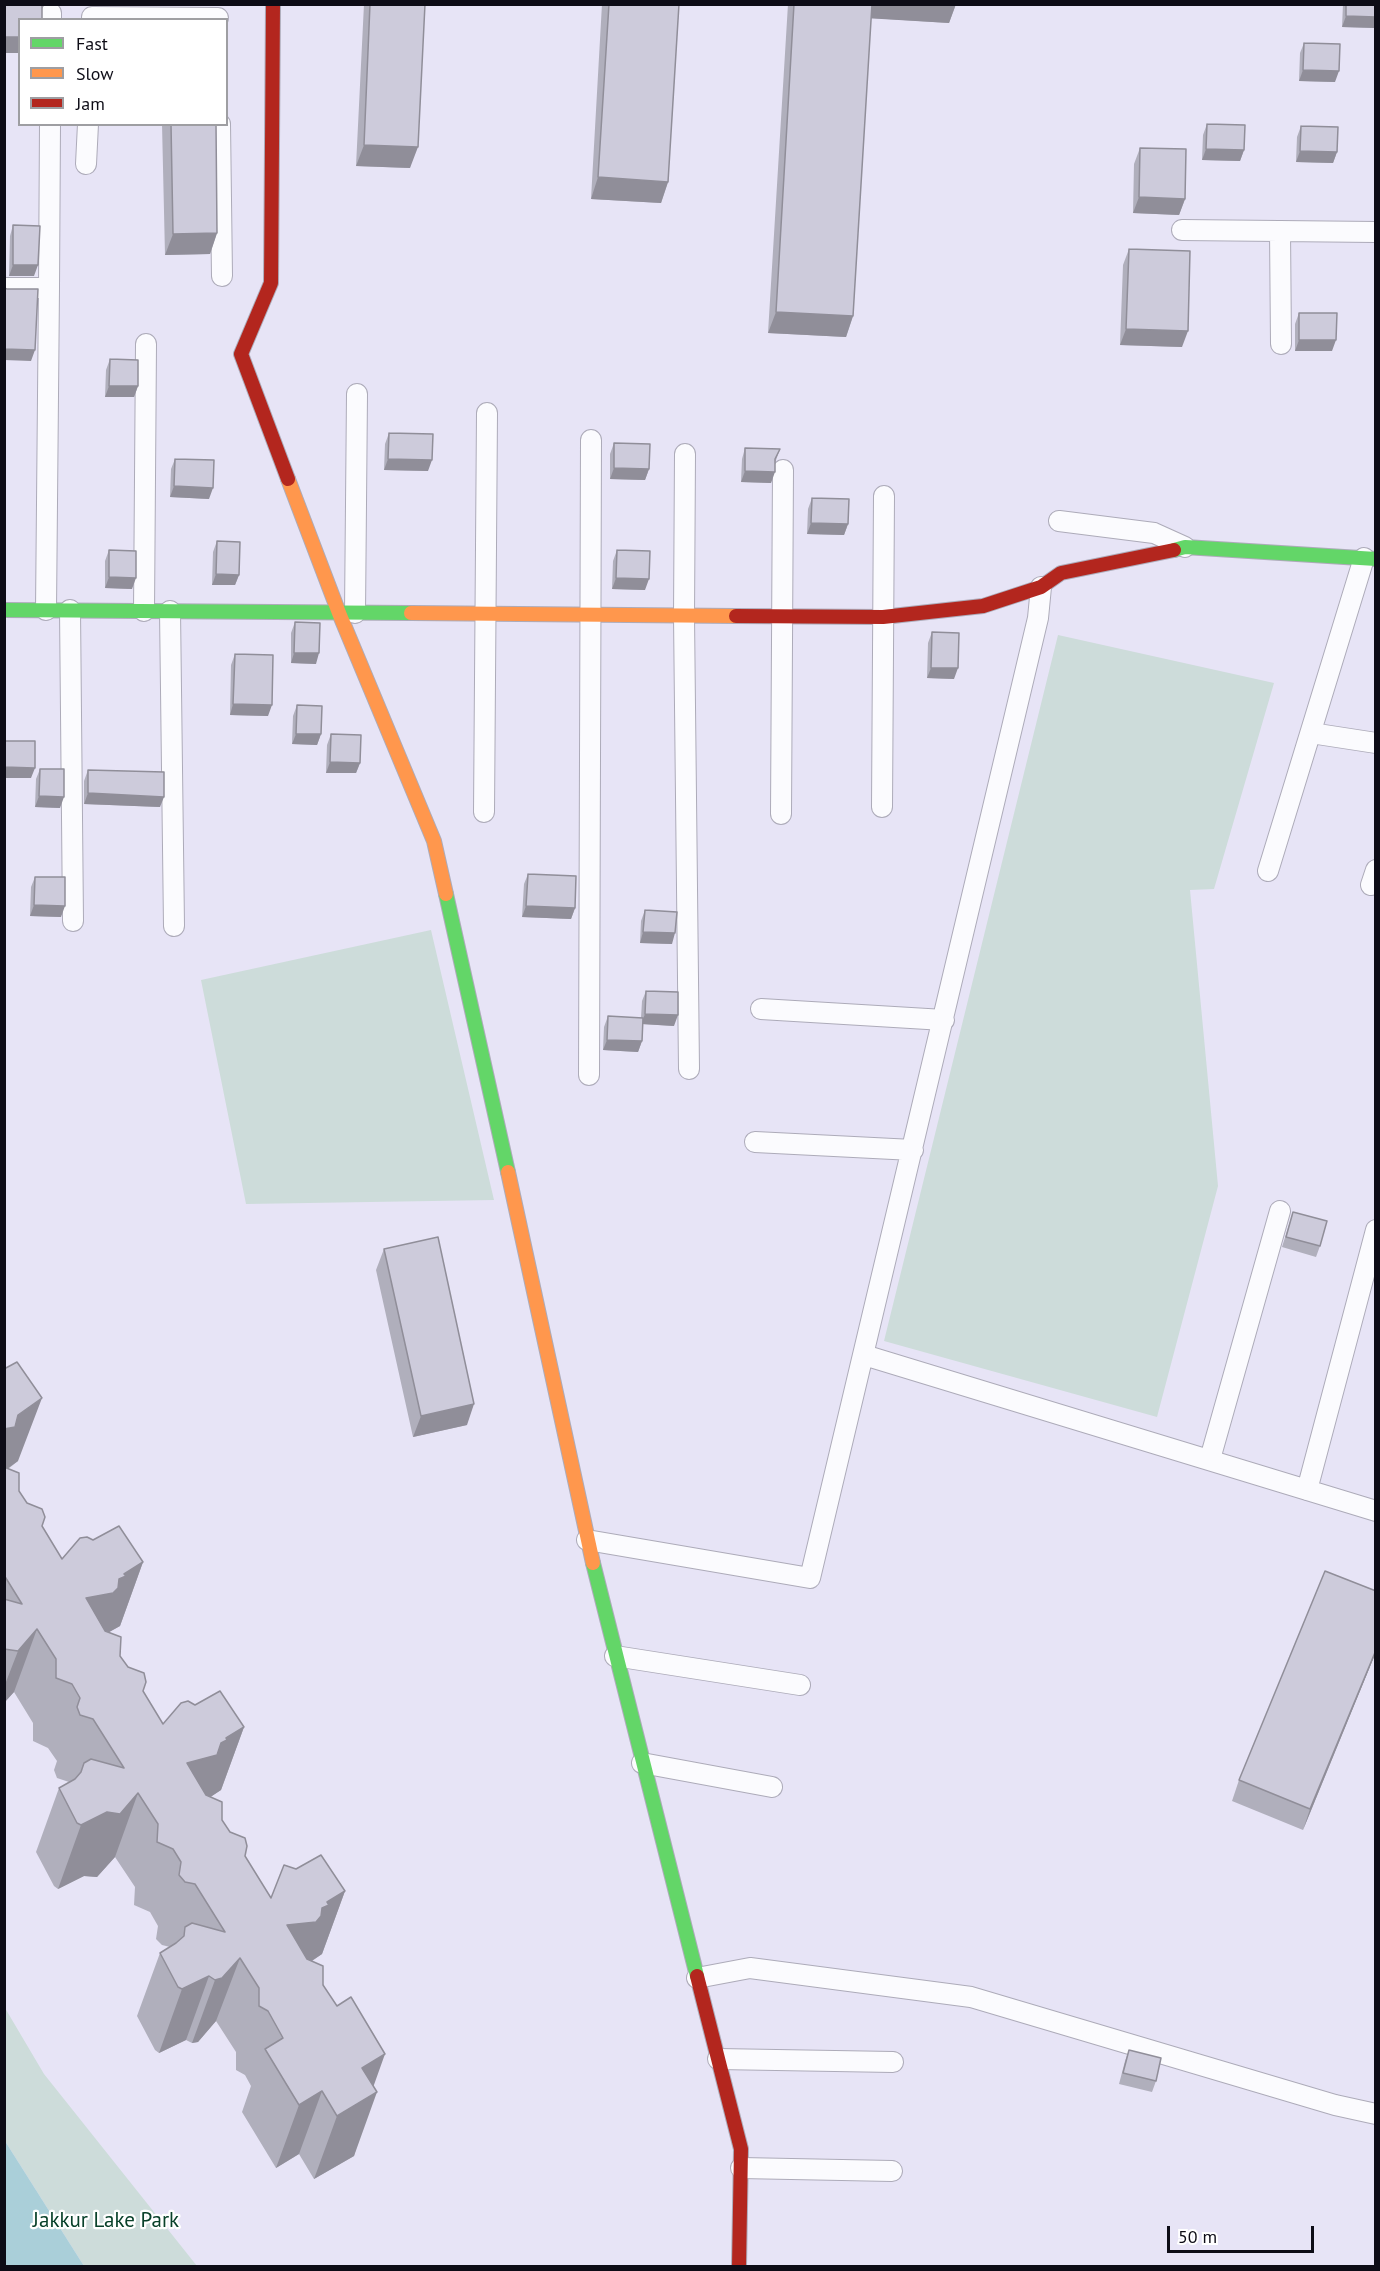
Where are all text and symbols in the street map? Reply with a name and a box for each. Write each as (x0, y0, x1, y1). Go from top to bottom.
legend (18, 18, 228, 126)
text: Fast (76, 32, 108, 55)
text: Slow (76, 62, 114, 85)
text: Jam (76, 92, 105, 115)
park label: Jakkur Lake Park (33, 2208, 179, 2234)
scale bar (1170, 2214, 1317, 2252)
text: 50 m (1178, 2225, 1217, 2248)

